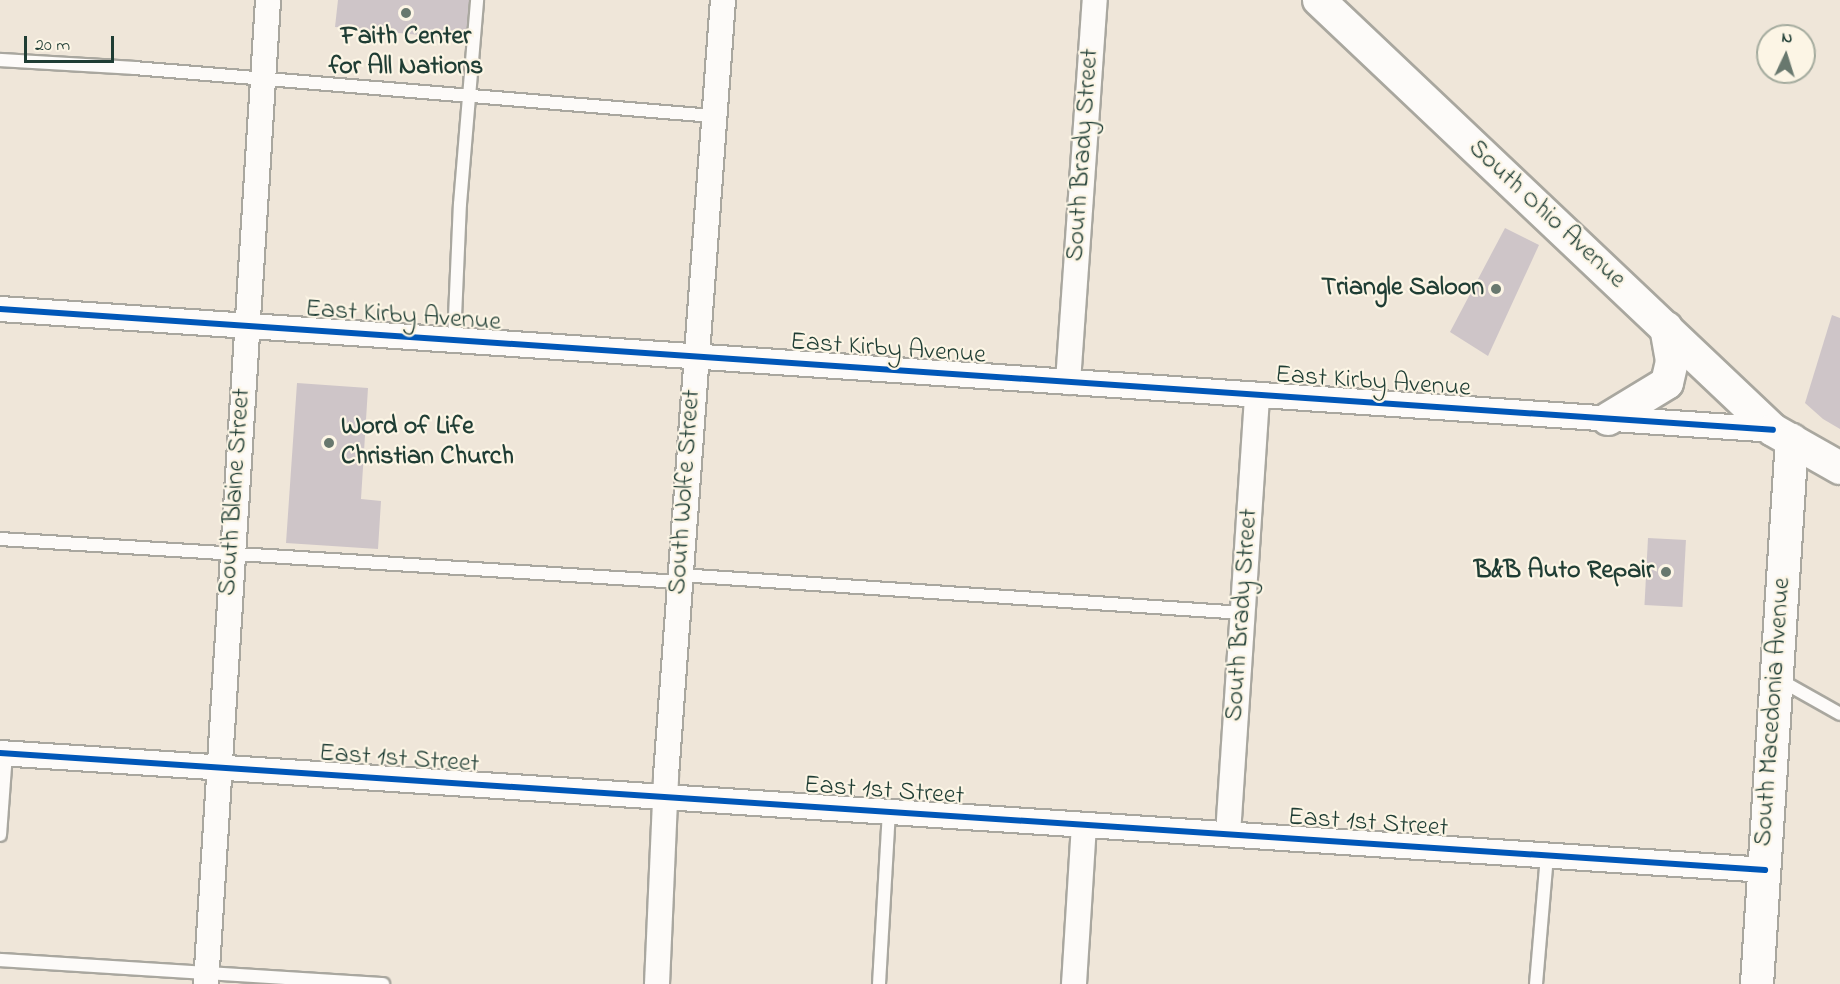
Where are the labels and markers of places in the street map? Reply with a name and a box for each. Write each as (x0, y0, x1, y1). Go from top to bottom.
marker: Faith Center for All Nations (399, 6, 413, 20)
place label: Faith Center for All Nations (329, 22, 483, 83)
place label: Triangle Saloon (1321, 273, 1484, 305)
marker: Triangle Saloon (1489, 282, 1503, 296)
place label: Word of Life Christian Church (341, 412, 514, 473)
marker: Word of Life Christian Church (322, 436, 336, 450)
place label: B&B Auto Repair (1474, 556, 1654, 588)
marker: B&B Auto Repair (1659, 565, 1673, 579)

